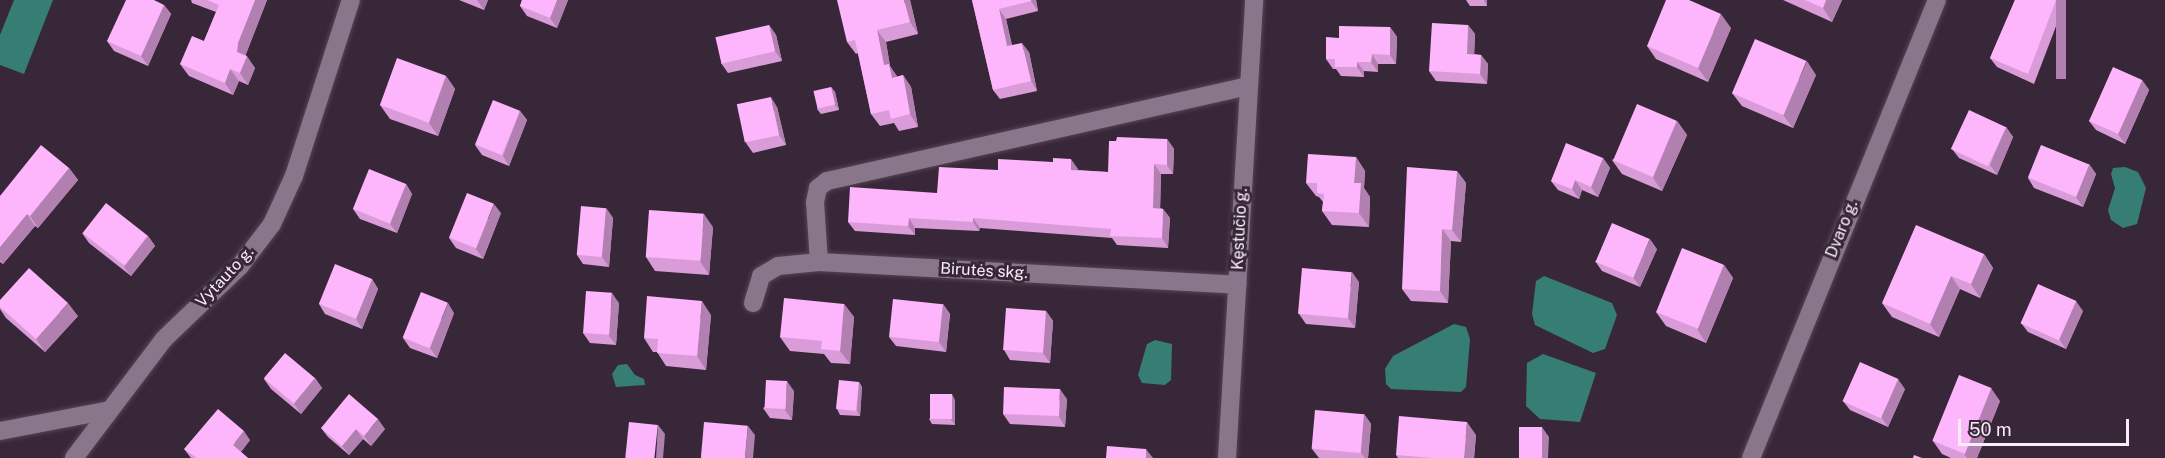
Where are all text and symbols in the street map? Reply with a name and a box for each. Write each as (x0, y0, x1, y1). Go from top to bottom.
street label: Kęstučio g. (1228, 188, 1252, 270)
street label: Dvaro g. (1822, 197, 1862, 261)
street label: Vytauto g. (192, 243, 258, 311)
street label: Birutės skg. (940, 259, 1028, 283)
scale bar (1961, 407, 2132, 445)
text: 50 m (1969, 419, 2012, 440)

